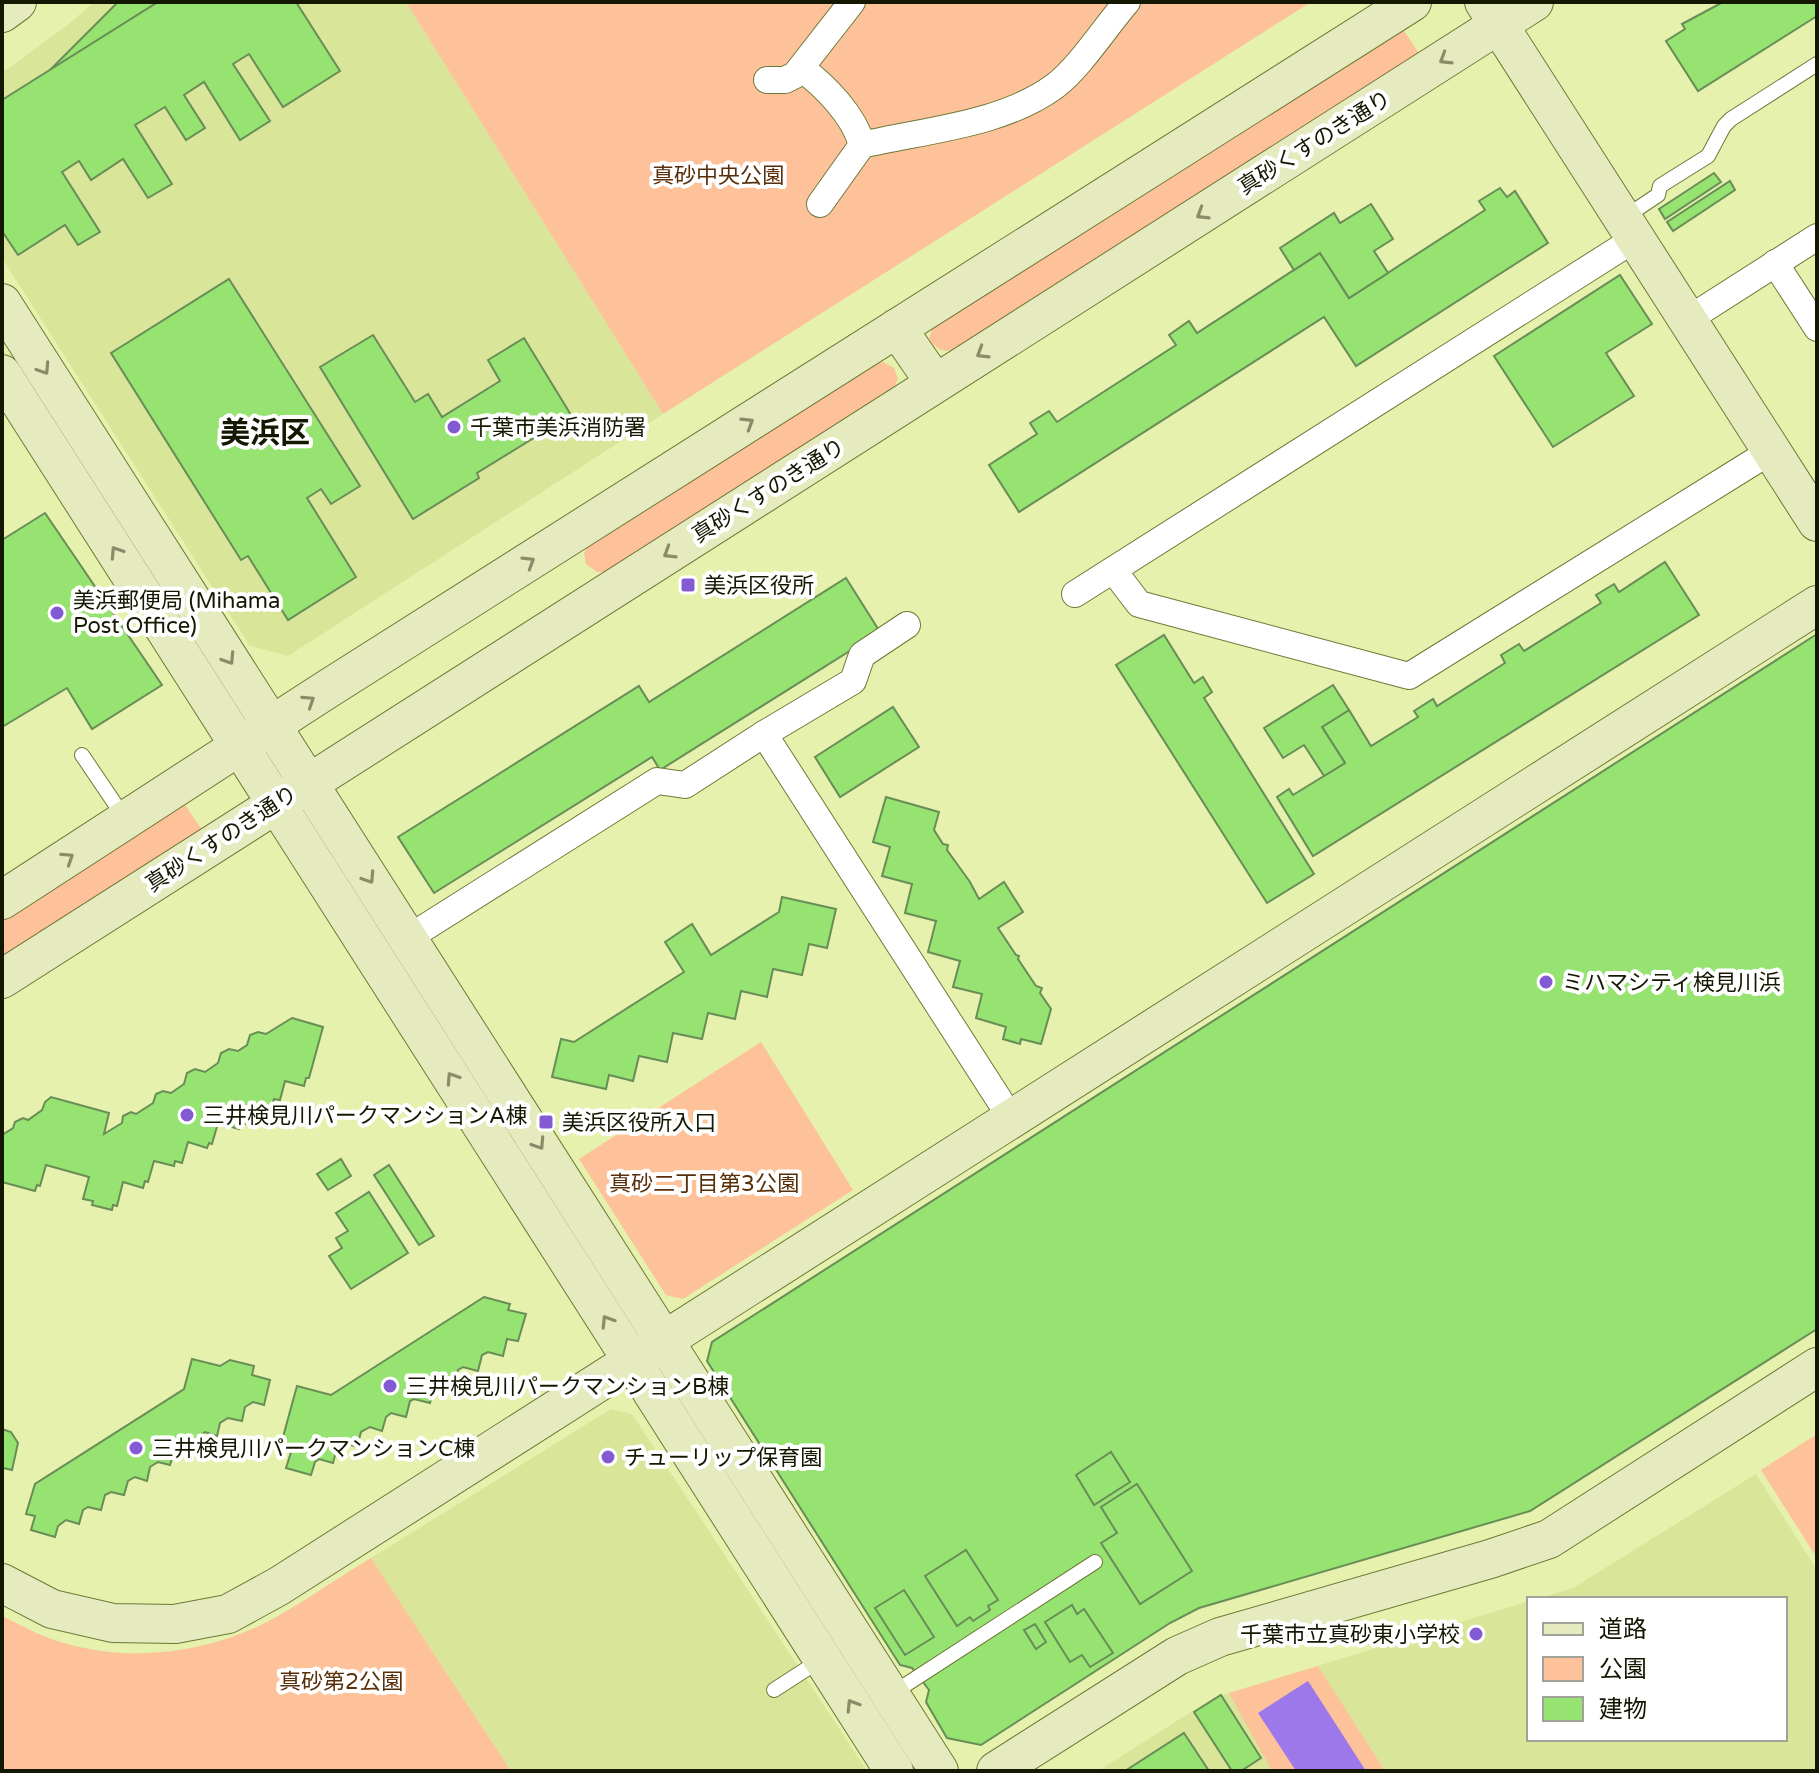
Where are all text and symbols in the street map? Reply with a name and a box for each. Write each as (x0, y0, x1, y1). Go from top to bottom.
one-way arrow (1439, 50, 1454, 65)
street label: 真砂くすのき通り (1233, 85, 1396, 200)
park label: 真砂中央公園 (652, 163, 784, 189)
one-way arrow (1196, 204, 1211, 219)
one-way arrow (977, 344, 991, 359)
one-way arrow (34, 360, 49, 374)
district label: 美浜区 (220, 415, 310, 452)
place label: 千葉市美浜消防署 (470, 415, 646, 441)
one-way arrow (740, 417, 754, 432)
marker: 千葉市美浜消防署 (445, 418, 463, 436)
street label: 真砂くすのき通り (687, 433, 850, 548)
one-way arrow (663, 544, 677, 559)
one-way arrow (110, 546, 125, 561)
one-way arrow (520, 556, 535, 571)
place label: 美浜区役所 (704, 573, 814, 599)
marker: 美浜区役所 (679, 576, 697, 594)
place label: 美浜郵便局 (Mihama Post Office) (73, 588, 280, 639)
marker: 美浜郵便局 (Mihama Post Office) (48, 604, 66, 622)
one-way arrow (219, 650, 234, 664)
one-way arrow (301, 696, 315, 711)
street label: 真砂くすのき通り (141, 780, 302, 897)
one-way arrow (59, 853, 74, 868)
one-way arrow (359, 869, 374, 884)
place label: ミハマシティ検見川浜 (1562, 970, 1781, 996)
marker: ミハマシティ検見川浜 (1537, 973, 1555, 991)
one-way arrow (446, 1072, 461, 1087)
place label: 三井検見川パークマンションA棟 (203, 1103, 527, 1129)
marker: 三井検見川パークマンションA棟 (178, 1106, 196, 1124)
place label: 美浜区役所入口 (562, 1110, 716, 1136)
marker: 美浜区役所入口 (537, 1113, 555, 1131)
one-way arrow (529, 1136, 544, 1150)
park label: 真砂二丁目第3公園 (609, 1171, 799, 1197)
one-way arrow (601, 1315, 616, 1330)
place label: 三井検見川パークマンションB棟 (406, 1374, 729, 1400)
marker: 三井検見川パークマンションB棟 (381, 1377, 399, 1395)
place label: 三井検見川パークマンションC棟 (152, 1436, 475, 1462)
marker: 三井検見川パークマンションC棟 (127, 1439, 145, 1457)
place label: チューリップ保育園 (624, 1445, 822, 1471)
marker: チューリップ保育園 (599, 1448, 617, 1466)
legend (1527, 1597, 1787, 1741)
text: 道路 (1599, 1615, 1647, 1644)
place label: 千葉市立真砂東小学校 (1240, 1622, 1460, 1648)
marker: 千葉市立真砂東小学校 (1467, 1625, 1485, 1643)
text: 公園 (1599, 1655, 1647, 1684)
park label: 真砂第2公園 (279, 1669, 403, 1695)
text: 建物 (1599, 1695, 1647, 1724)
one-way arrow (847, 1699, 862, 1714)

